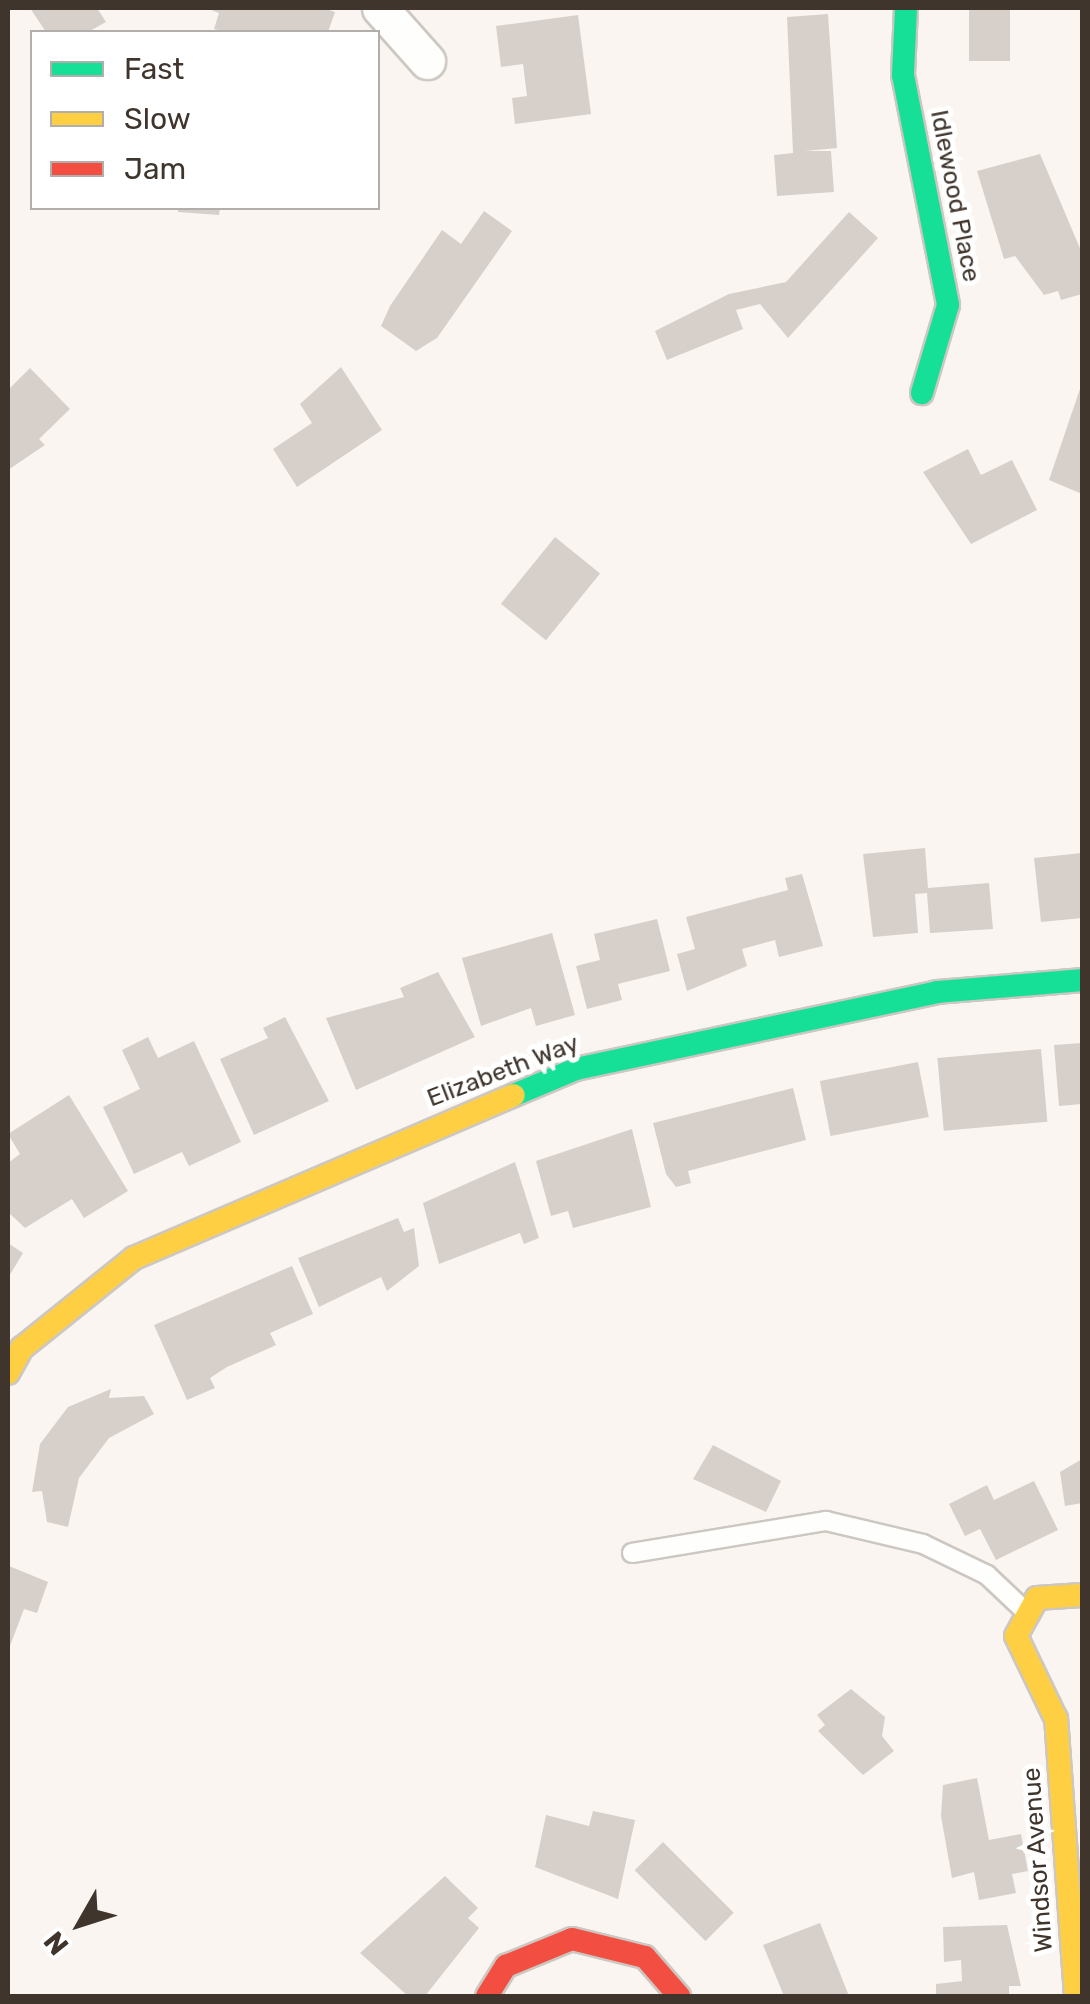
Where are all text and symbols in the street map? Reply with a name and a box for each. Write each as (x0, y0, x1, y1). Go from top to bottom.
legend (30, 30, 380, 210)
text: Fast (124, 51, 184, 87)
text: Slow (124, 101, 191, 137)
street label: Idlewood Place (924, 107, 986, 285)
text: Jam (124, 151, 186, 187)
street label: Elizabeth Way (423, 1028, 583, 1114)
street label: Windsor Avenue (1017, 1766, 1059, 1954)
north arrow (30, 1874, 130, 1974)
text: N (37, 1925, 75, 1961)

